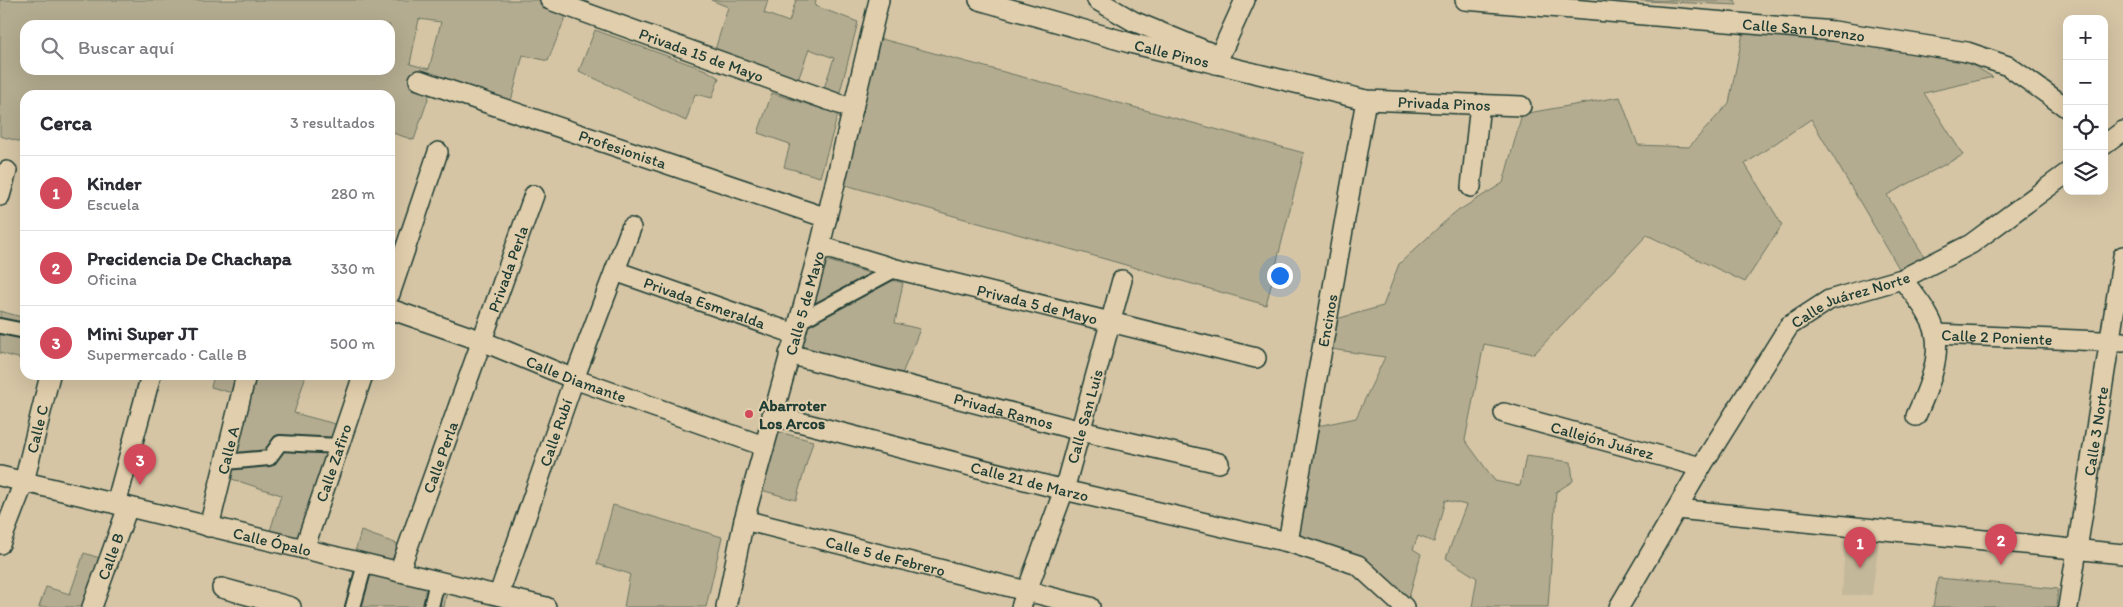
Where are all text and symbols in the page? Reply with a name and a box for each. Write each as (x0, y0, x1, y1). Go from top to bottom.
street label: Calle San Lorenzo (1742, 14, 1866, 45)
map controls (2063, 15, 2108, 195)
button: + (2063, 15, 2108, 60)
search box (20, 20, 395, 75)
street label: Privada 15 de Mayo (637, 23, 766, 86)
icon: search (38, 34, 66, 62)
street label: Calle Pinos (1132, 35, 1211, 71)
text: Buscar aquí (78, 36, 174, 59)
button: − (2063, 60, 2108, 105)
street label: Privada Pinos (1397, 92, 1491, 114)
button: locate (2063, 105, 2108, 150)
text: Cerca (40, 110, 92, 135)
text: 3 resultados (290, 113, 375, 132)
street label: Profesionista (576, 125, 670, 173)
button: layers (2063, 150, 2108, 195)
text: Kinder (87, 172, 141, 195)
text: 1 (52, 184, 60, 203)
text: 280 m (331, 184, 375, 203)
text: Escuela (87, 195, 140, 214)
street label: Privada Perla (483, 223, 532, 315)
text: Precidencia De Chachapa (87, 247, 292, 270)
street label: Calle 5 de Mayo (781, 249, 828, 357)
text: 2 (52, 259, 60, 278)
text: 330 m (331, 259, 375, 278)
your location (1267, 263, 1293, 289)
street label: Calle Juárez Norte (1787, 267, 1913, 332)
text: Oficina (87, 270, 137, 289)
street label: Privada Esmeralda (641, 272, 769, 333)
street label: Privada 5 de Mayo (975, 280, 1100, 328)
street label: Encinos (1313, 292, 1341, 348)
text: Mini Super JT (87, 322, 198, 345)
street label: Calle 2 Poniente (1941, 325, 2053, 348)
text: 3 (52, 334, 60, 353)
text: 500 m (330, 334, 375, 353)
text: Supermercado · Calle B (87, 345, 247, 364)
street label: Calle Diamante (523, 351, 629, 406)
street label: Calle San Luis (1062, 367, 1106, 466)
street label: Calle 3 Norte (2079, 385, 2112, 477)
street label: Privada Ramos (952, 388, 1056, 433)
street label: Calle Rubí (535, 396, 576, 469)
place label: Abarroter Los Arcos (758, 396, 827, 433)
street label: Calle C (22, 403, 52, 455)
marker: Abarroter Los Arcos (743, 408, 755, 420)
street label: Callejón Juárez (1549, 417, 1657, 463)
street label: Calle Perla (419, 418, 462, 496)
street label: Calle Zafiro (311, 421, 355, 504)
street label: Calle A (213, 424, 243, 476)
pin: 3 (124, 444, 156, 485)
street label: Calle 21 de Marzo (969, 457, 1091, 505)
street label: Calle Ópalo (231, 523, 313, 560)
pin: 2 (1985, 524, 2017, 565)
pin: 1 (1844, 527, 1876, 568)
street label: Calle B (93, 530, 128, 582)
street label: Calle 5 de Febrero (824, 531, 947, 580)

